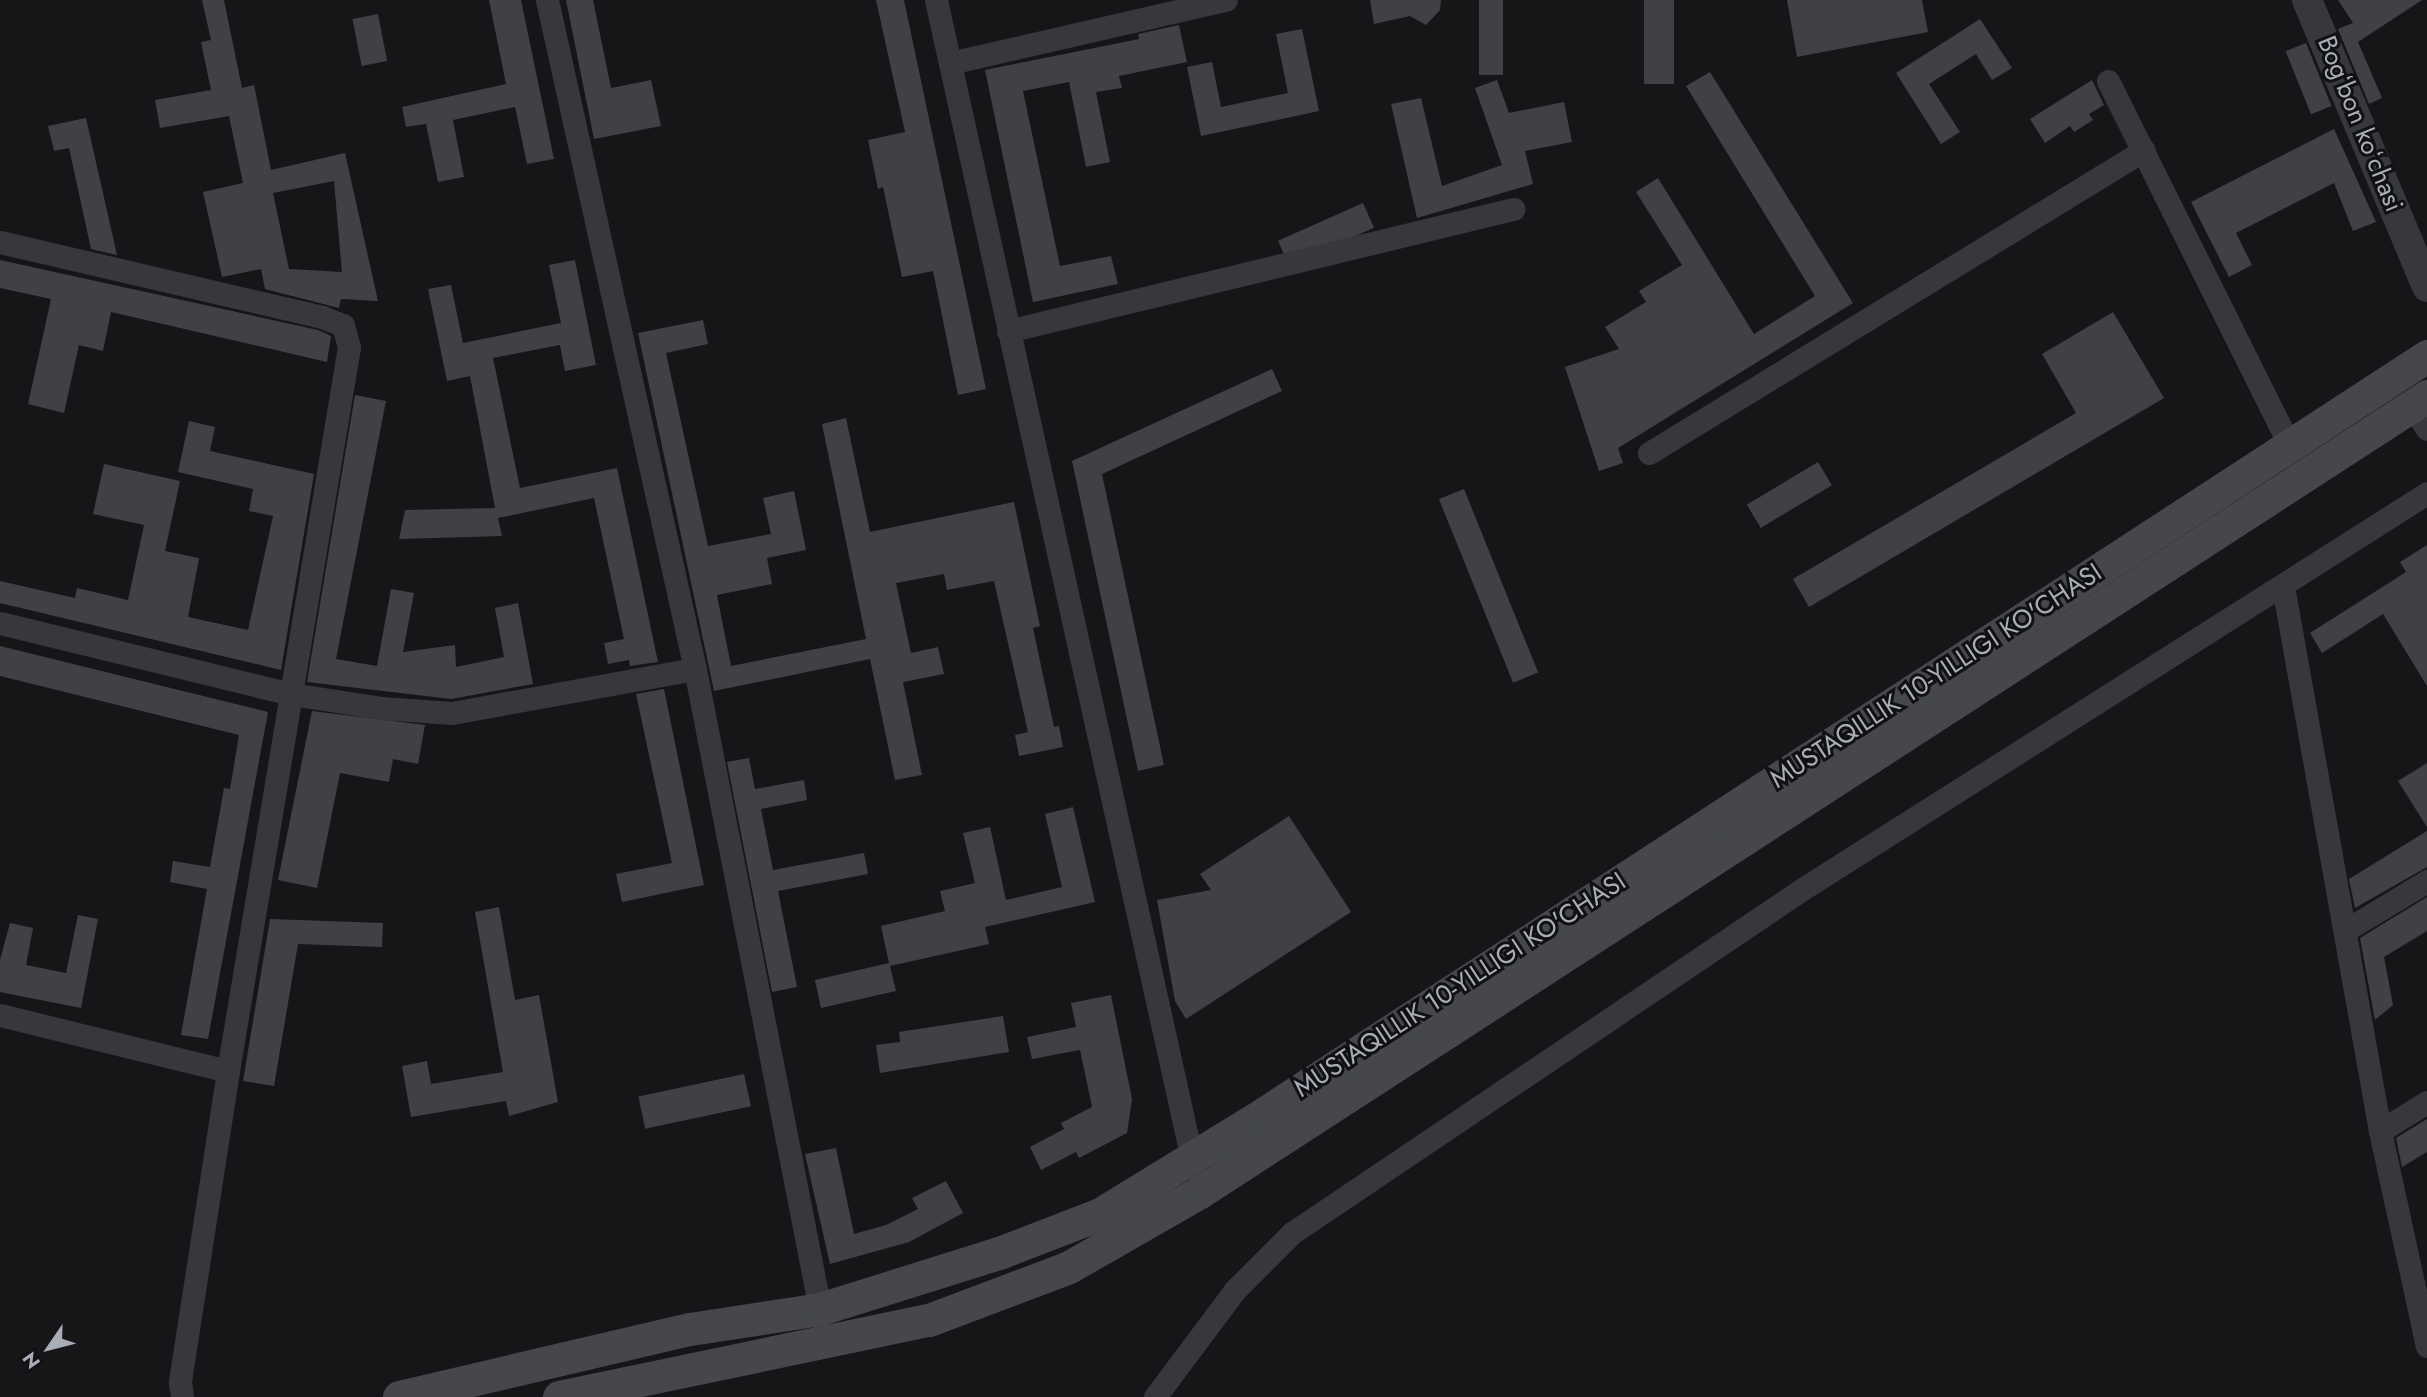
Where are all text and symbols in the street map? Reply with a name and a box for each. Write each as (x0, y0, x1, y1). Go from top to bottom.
street label: Bogʻbon koʻchasi (2311, 32, 2409, 216)
street label: MUSTAQILLIK 10-YILLIGI KO'CHASI (1764, 557, 2108, 795)
street label: MUSTAQILLIK 10-YILLIGI KO'CHASI (1288, 866, 1632, 1104)
north arrow (14, 1313, 84, 1383)
text: N (16, 1346, 47, 1374)

